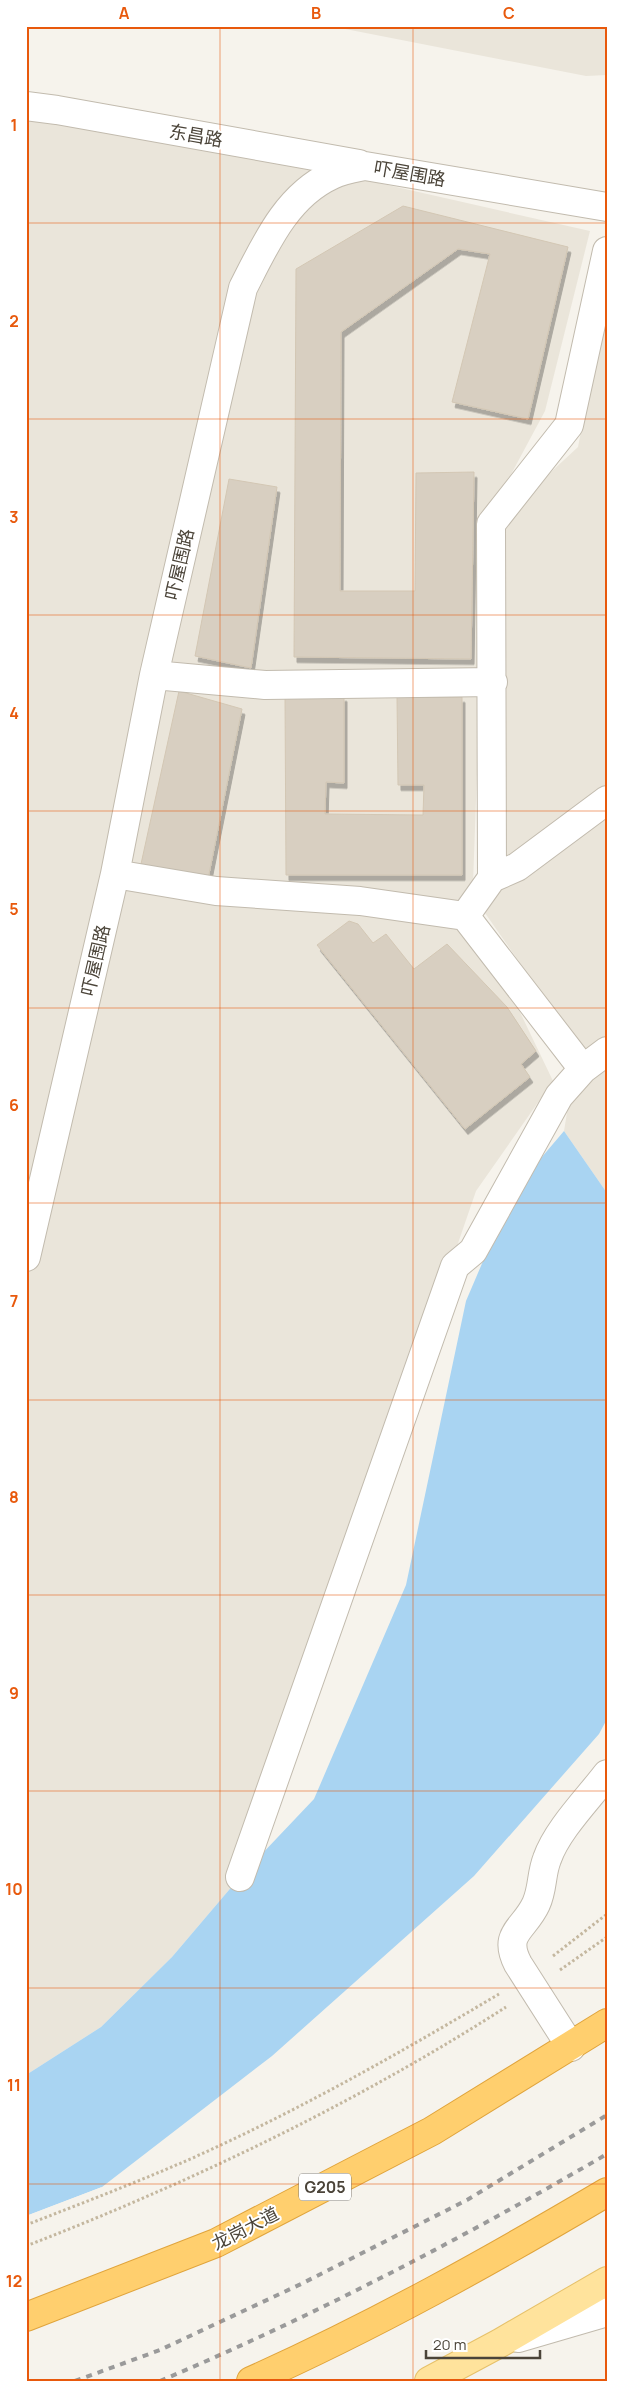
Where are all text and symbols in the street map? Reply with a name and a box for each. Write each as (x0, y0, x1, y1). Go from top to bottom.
text: A (119, 2, 130, 24)
text: B (311, 2, 321, 24)
text: C (503, 2, 515, 24)
text: 1 (10, 114, 18, 136)
street label: 东昌路 (167, 118, 225, 152)
street label: 吓屋围路 (372, 155, 448, 191)
text: 2 (9, 310, 19, 332)
text: 3 (9, 506, 19, 528)
street label: 吓屋围路 (159, 526, 199, 602)
text: 4 (9, 702, 19, 724)
text: 5 (9, 898, 19, 920)
street label: 吓屋围路 (75, 922, 115, 998)
text: 6 (9, 1094, 19, 1116)
text: 7 (10, 1290, 18, 1312)
text: 8 (9, 1486, 19, 1508)
text: 9 (9, 1682, 19, 1704)
text: 10 (5, 1878, 23, 1900)
text: 11 (7, 2074, 21, 2096)
road number: G205 (299, 2174, 351, 2200)
street label: 龙岗大道 (207, 2201, 283, 2255)
text: 12 (6, 2270, 22, 2292)
scale bar (426, 2327, 539, 2359)
text: 20 m (433, 2334, 466, 2355)

